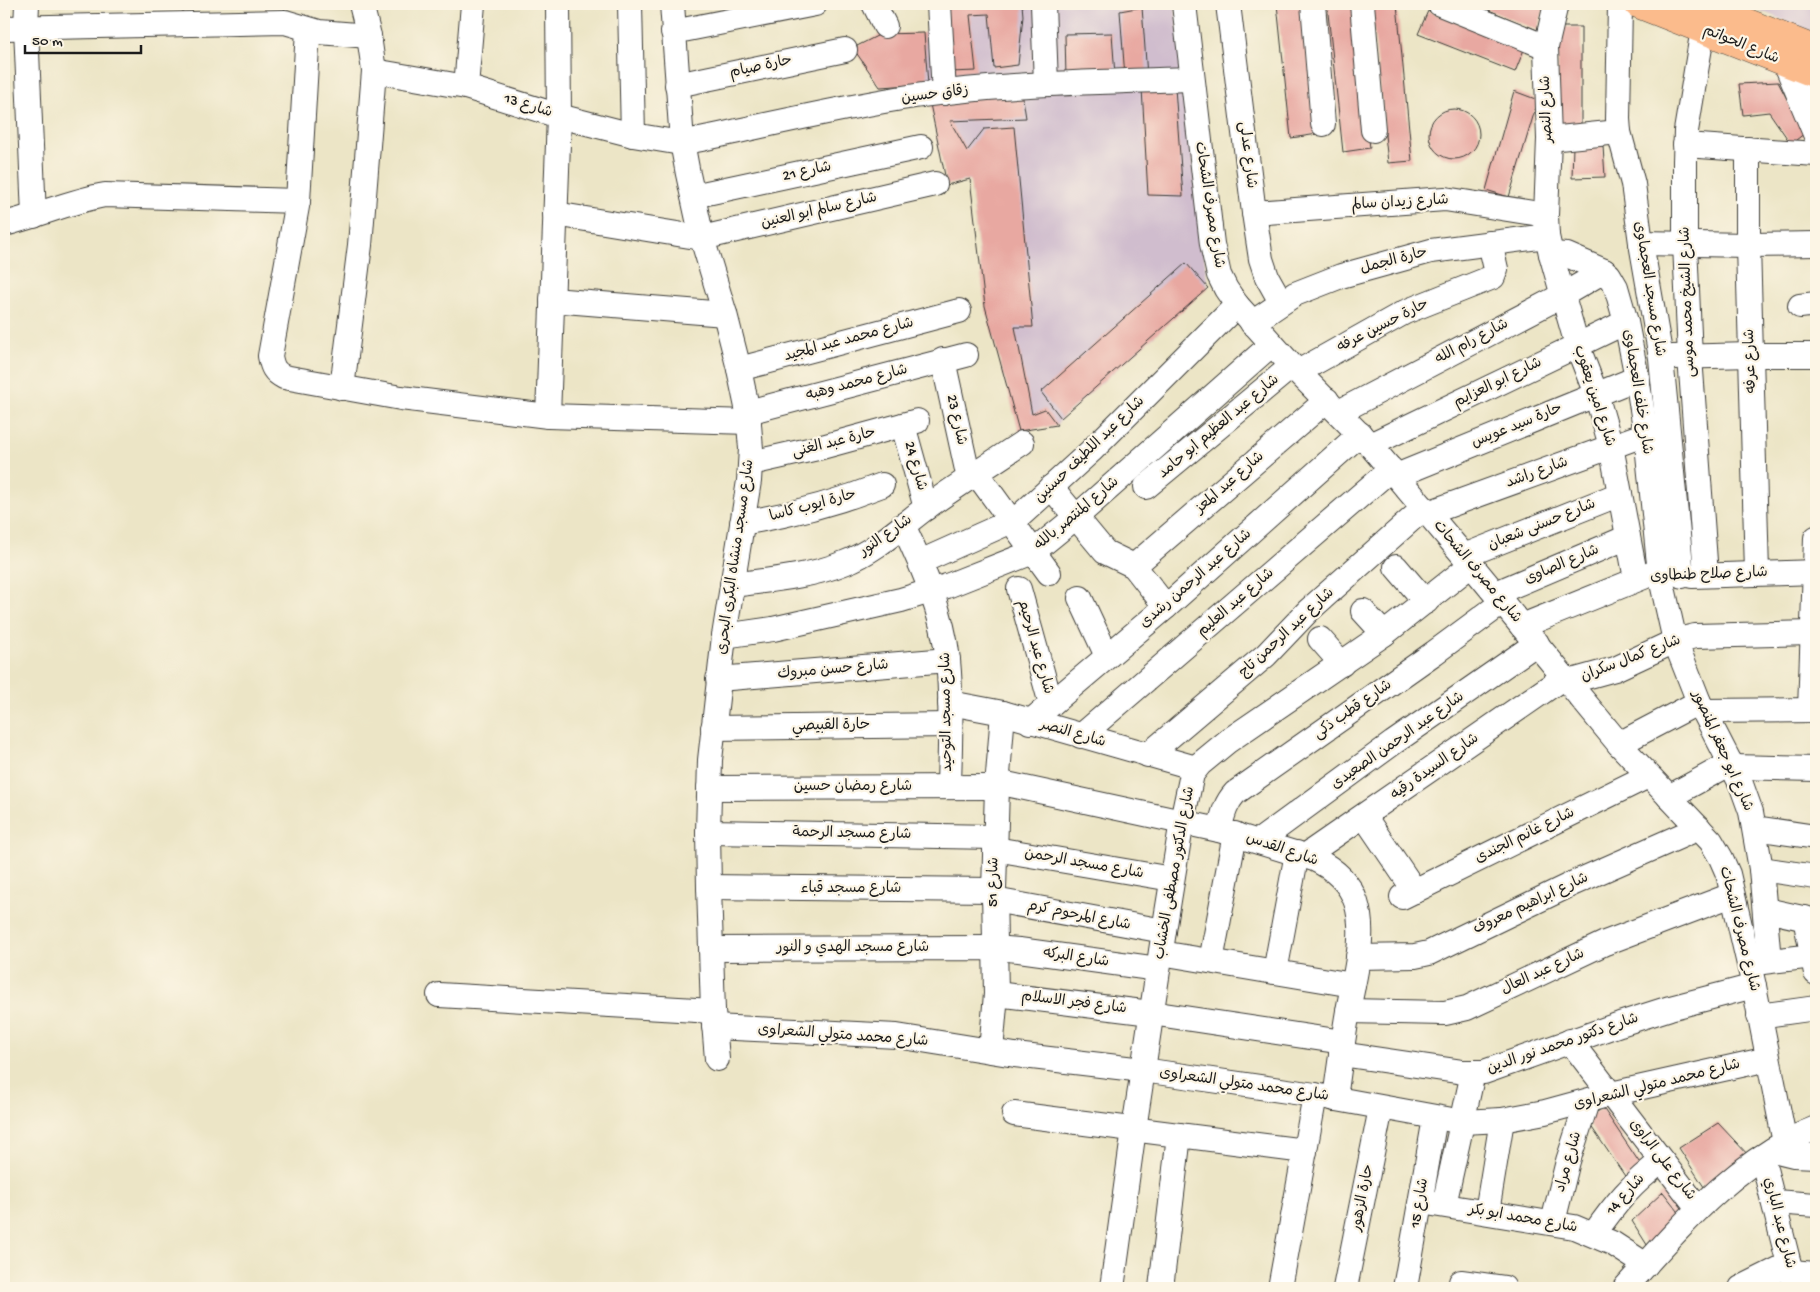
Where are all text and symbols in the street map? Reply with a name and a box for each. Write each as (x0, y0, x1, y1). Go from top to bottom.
scale bar (25, 22, 141, 54)
street label: شارع الحواتم (1700, 22, 1781, 69)
text: 50 m (32, 33, 63, 51)
street label: حارة صيام (728, 52, 794, 82)
street label: شارع النصر (1537, 75, 1557, 145)
street label: زقاق حسين (900, 82, 970, 108)
street label: شارع 13 (501, 89, 554, 122)
street label: شارع عدلى (1234, 121, 1260, 189)
street label: شارع مصرف الشحات (1190, 140, 1228, 270)
street label: شارع 21 (781, 158, 833, 186)
street label: شارع سالم ابو العنين (759, 189, 879, 233)
street label: شارع زيدان سالم (1351, 191, 1449, 215)
street label: شارع مسجد العجماوى (1629, 220, 1669, 358)
street label: شارع الشيخ محمد موسى (1676, 226, 1700, 378)
street label: حارة الجمل (1358, 243, 1430, 279)
street label: حارة حسين عرفه (1334, 295, 1432, 357)
street label: شارع محمد عبد المجيد (782, 314, 916, 366)
street label: شارع رام الله (1432, 315, 1512, 369)
street label: شارع خلف العجماوى (1618, 328, 1656, 456)
street label: شارع عرفه (1741, 328, 1761, 394)
street label: شارع امين يعقوب (1569, 343, 1619, 449)
street label: شارع ابو العزايم (1451, 354, 1545, 413)
street label: شارع محمد وهبه (804, 361, 910, 405)
street label: شارع عبد العظيم ابو حامد (1155, 371, 1283, 483)
street label: شارع 23 (942, 393, 970, 447)
street label: شارع عبد اللطيف حسنين (1031, 393, 1149, 507)
street label: حارة سيد عويس (1469, 400, 1565, 452)
street label: حارة عبد الغنى (790, 424, 878, 462)
street label: شارع 24 (900, 439, 930, 493)
street label: شارع عبد المعز (1190, 448, 1268, 519)
street label: شارع راشد (1503, 453, 1571, 493)
street label: شارع مسجد منشاه البكرى البحرى (713, 458, 759, 656)
street label: شارع المنتصر بالله (1031, 473, 1123, 555)
street label: حارة ايوب كاسا (768, 486, 858, 526)
street label: شارع حسنى شعبان (1486, 495, 1598, 555)
street label: شارع النور (855, 511, 916, 561)
street label: شارع مصرف الشحات (1429, 517, 1525, 627)
street label: شارع عبد الرحمن رشدى (1136, 525, 1256, 633)
street label: شارع الصاوى (1522, 541, 1602, 589)
street label: شارع صلاح طنطاوى (1650, 564, 1768, 586)
street label: شارع عبد العليم (1194, 565, 1279, 642)
street label: شارع عبد الرحمن تاج (1236, 584, 1338, 682)
street label: شارع عبد الرحيم (1013, 598, 1057, 696)
street label: شارع كمال سكران (1578, 632, 1684, 686)
street label: شارع مسجد التوحيد (937, 652, 957, 772)
street label: شارع حسن مبروك (777, 656, 889, 684)
street label: شارع قطب ذكى (1310, 676, 1396, 744)
street label: شارع ابو جعفر المنصور (1687, 687, 1757, 814)
street label: شارع عبد الرحمن الصعيدى (1328, 688, 1468, 794)
street label: حارة القبيصي (792, 716, 870, 738)
street label: شارع النصر (1036, 716, 1108, 752)
street label: شارع السيدة رقيه (1387, 730, 1483, 804)
street label: شارع رمضان حسين (794, 778, 912, 796)
street label: شارع الدكتور مصطفى الخشاب (1151, 785, 1199, 961)
street label: شارع غانم الجندى (1472, 804, 1578, 869)
street label: شارع مسجد الرحمة (792, 824, 912, 844)
street label: شارع القدس (1244, 829, 1320, 871)
street label: شارع مسجد الرحمن (1023, 845, 1145, 883)
street label: شارع 51 (985, 857, 1003, 907)
street label: شارع مصرف الشحات (1715, 865, 1763, 993)
street label: شارع ابراهيم معروف (1470, 869, 1592, 940)
street label: شارع مسجد قباء (801, 880, 901, 898)
street label: شارع المرحوم كرم (1026, 897, 1132, 936)
street label: شارع مسجد الهدي و النور (776, 939, 929, 957)
street label: شارع البركه (1042, 944, 1110, 972)
street label: شارع عبد العال (1499, 945, 1587, 999)
street label: شارع فجر الاسلام (1020, 988, 1128, 1018)
street label: شارع دكتور محمد نور الدين (1485, 1010, 1641, 1078)
street label: شارع محمد متولي الشعراوى (757, 1021, 929, 1053)
street label: شارع محمد متولي الشعراوى (1572, 1056, 1743, 1116)
street label: شارع محمد متولي الشعراوى (1158, 1064, 1330, 1108)
street label: شارع على الراوى (1625, 1116, 1699, 1204)
street label: شارع مراد (1552, 1130, 1586, 1194)
street label: حارة الزهور (1347, 1163, 1378, 1234)
street label: شارع 14 (1602, 1171, 1649, 1220)
street label: شارع عبد الباري (1759, 1176, 1799, 1270)
street label: شارع 15 (1407, 1177, 1433, 1230)
street label: شارع محمد ابو بكر (1465, 1200, 1579, 1237)

